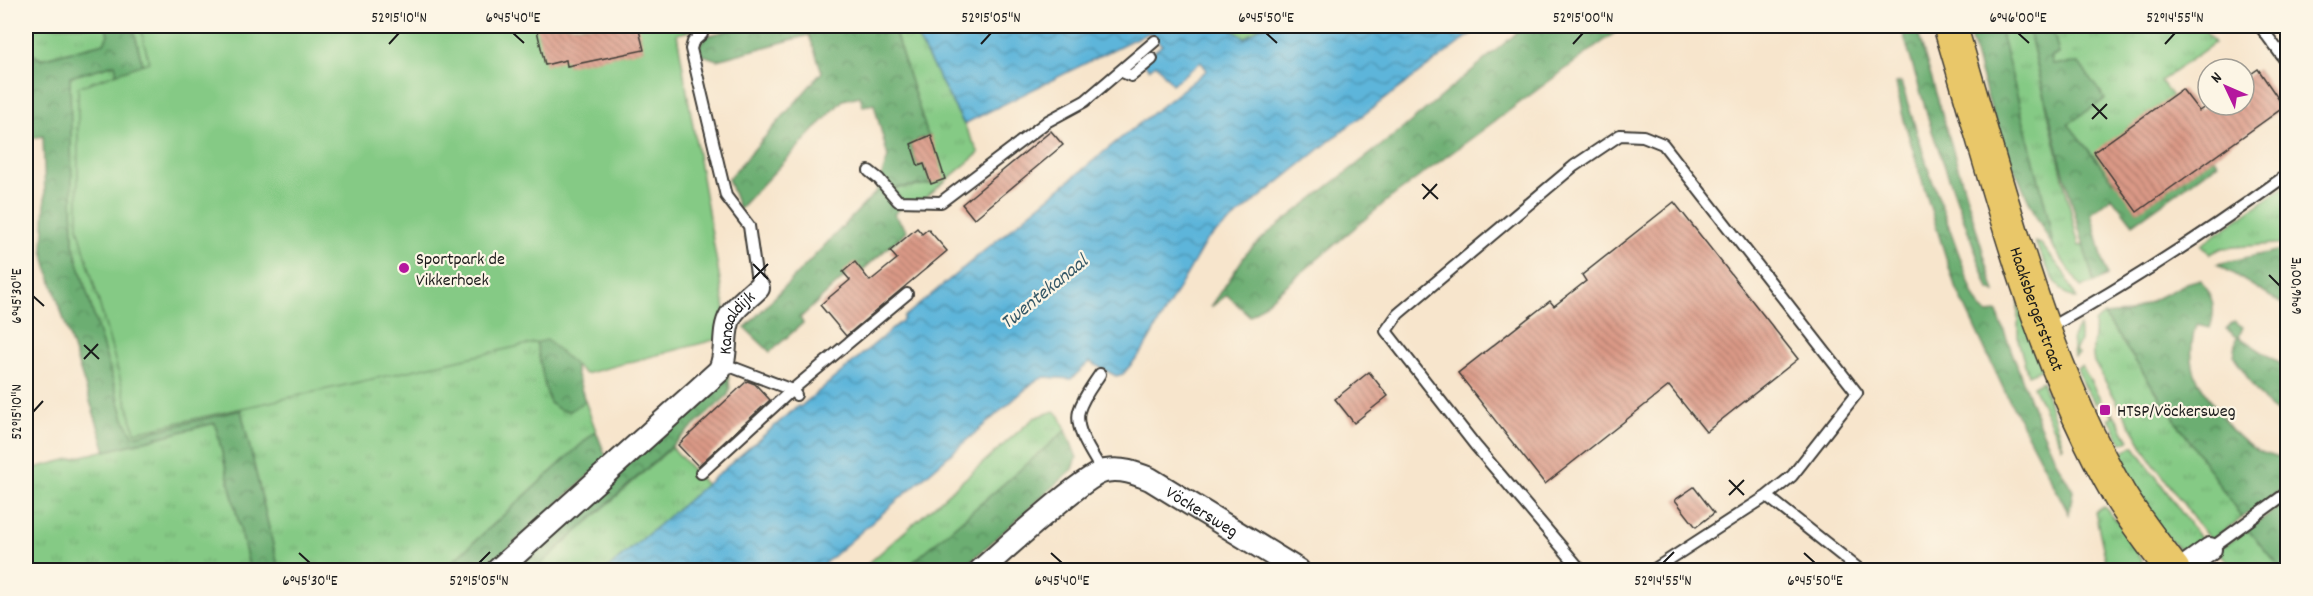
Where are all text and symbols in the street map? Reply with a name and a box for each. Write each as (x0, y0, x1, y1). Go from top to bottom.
text: 52°15'10"N (371, 8, 427, 30)
text: 6°45'40"E (486, 8, 541, 30)
text: 52°15'05"N (961, 8, 1021, 30)
text: 6°45'50"E (1238, 8, 1294, 30)
text: 52°15'00"N (1553, 8, 1613, 30)
text: 6°46'00"E (1989, 8, 2047, 30)
text: 52°14'55"N (2146, 8, 2204, 30)
north arrow (2196, 57, 2256, 117)
text: N (2206, 67, 2228, 89)
street label: Haaksbergerstraat (2001, 244, 2069, 376)
place label: Sportpark de Vikkerhoek (416, 248, 505, 294)
water label: Twentekanaal (995, 248, 1096, 337)
text: 6°46'00"E (2287, 257, 2309, 315)
marker: Sportpark de Vikkerhoek (397, 261, 411, 275)
text: 6°45'30"E (7, 268, 29, 324)
street label: Kanaaldijk (714, 286, 762, 356)
text: 52°15'10"N (7, 384, 29, 440)
place label: HTSP/Vöckersweg (2117, 400, 2236, 425)
marker: HTSP/Vöckersweg (2098, 403, 2112, 417)
street label: Vöckersweg (1160, 481, 1242, 545)
text: 6°45'30"E (282, 571, 338, 593)
text: 52°15'05"N (449, 571, 509, 593)
text: 6°45'40"E (1035, 571, 1090, 593)
text: 52°14'55"N (1634, 571, 1692, 593)
text: 6°45'50"E (1787, 571, 1843, 593)

